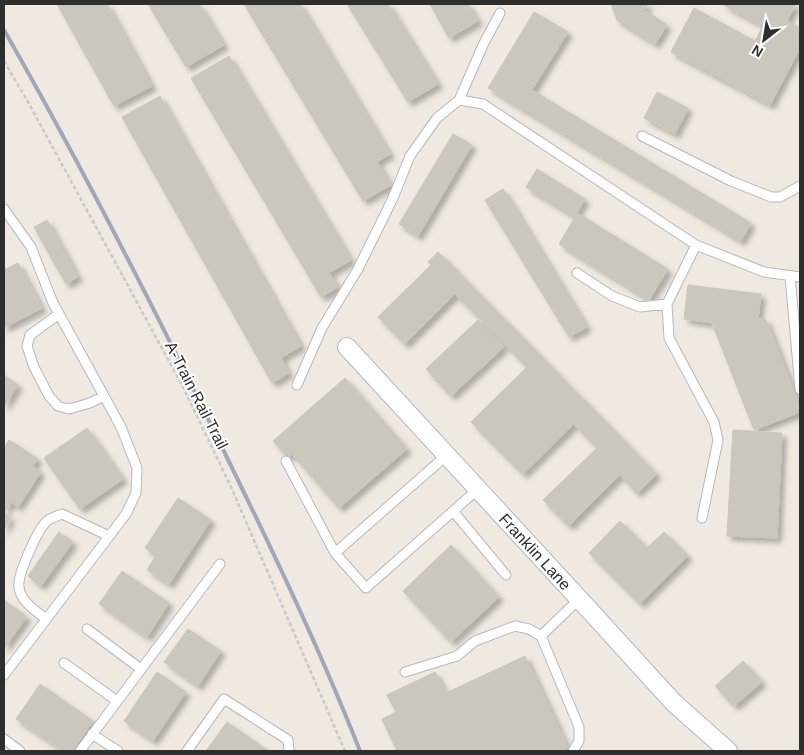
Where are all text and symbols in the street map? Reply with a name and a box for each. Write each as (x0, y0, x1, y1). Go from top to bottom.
north arrow (739, 15, 789, 65)
text: N (749, 42, 766, 61)
street label: A-Train Rail Trail (162, 339, 231, 452)
street label: Franklin Lane (496, 510, 574, 593)

